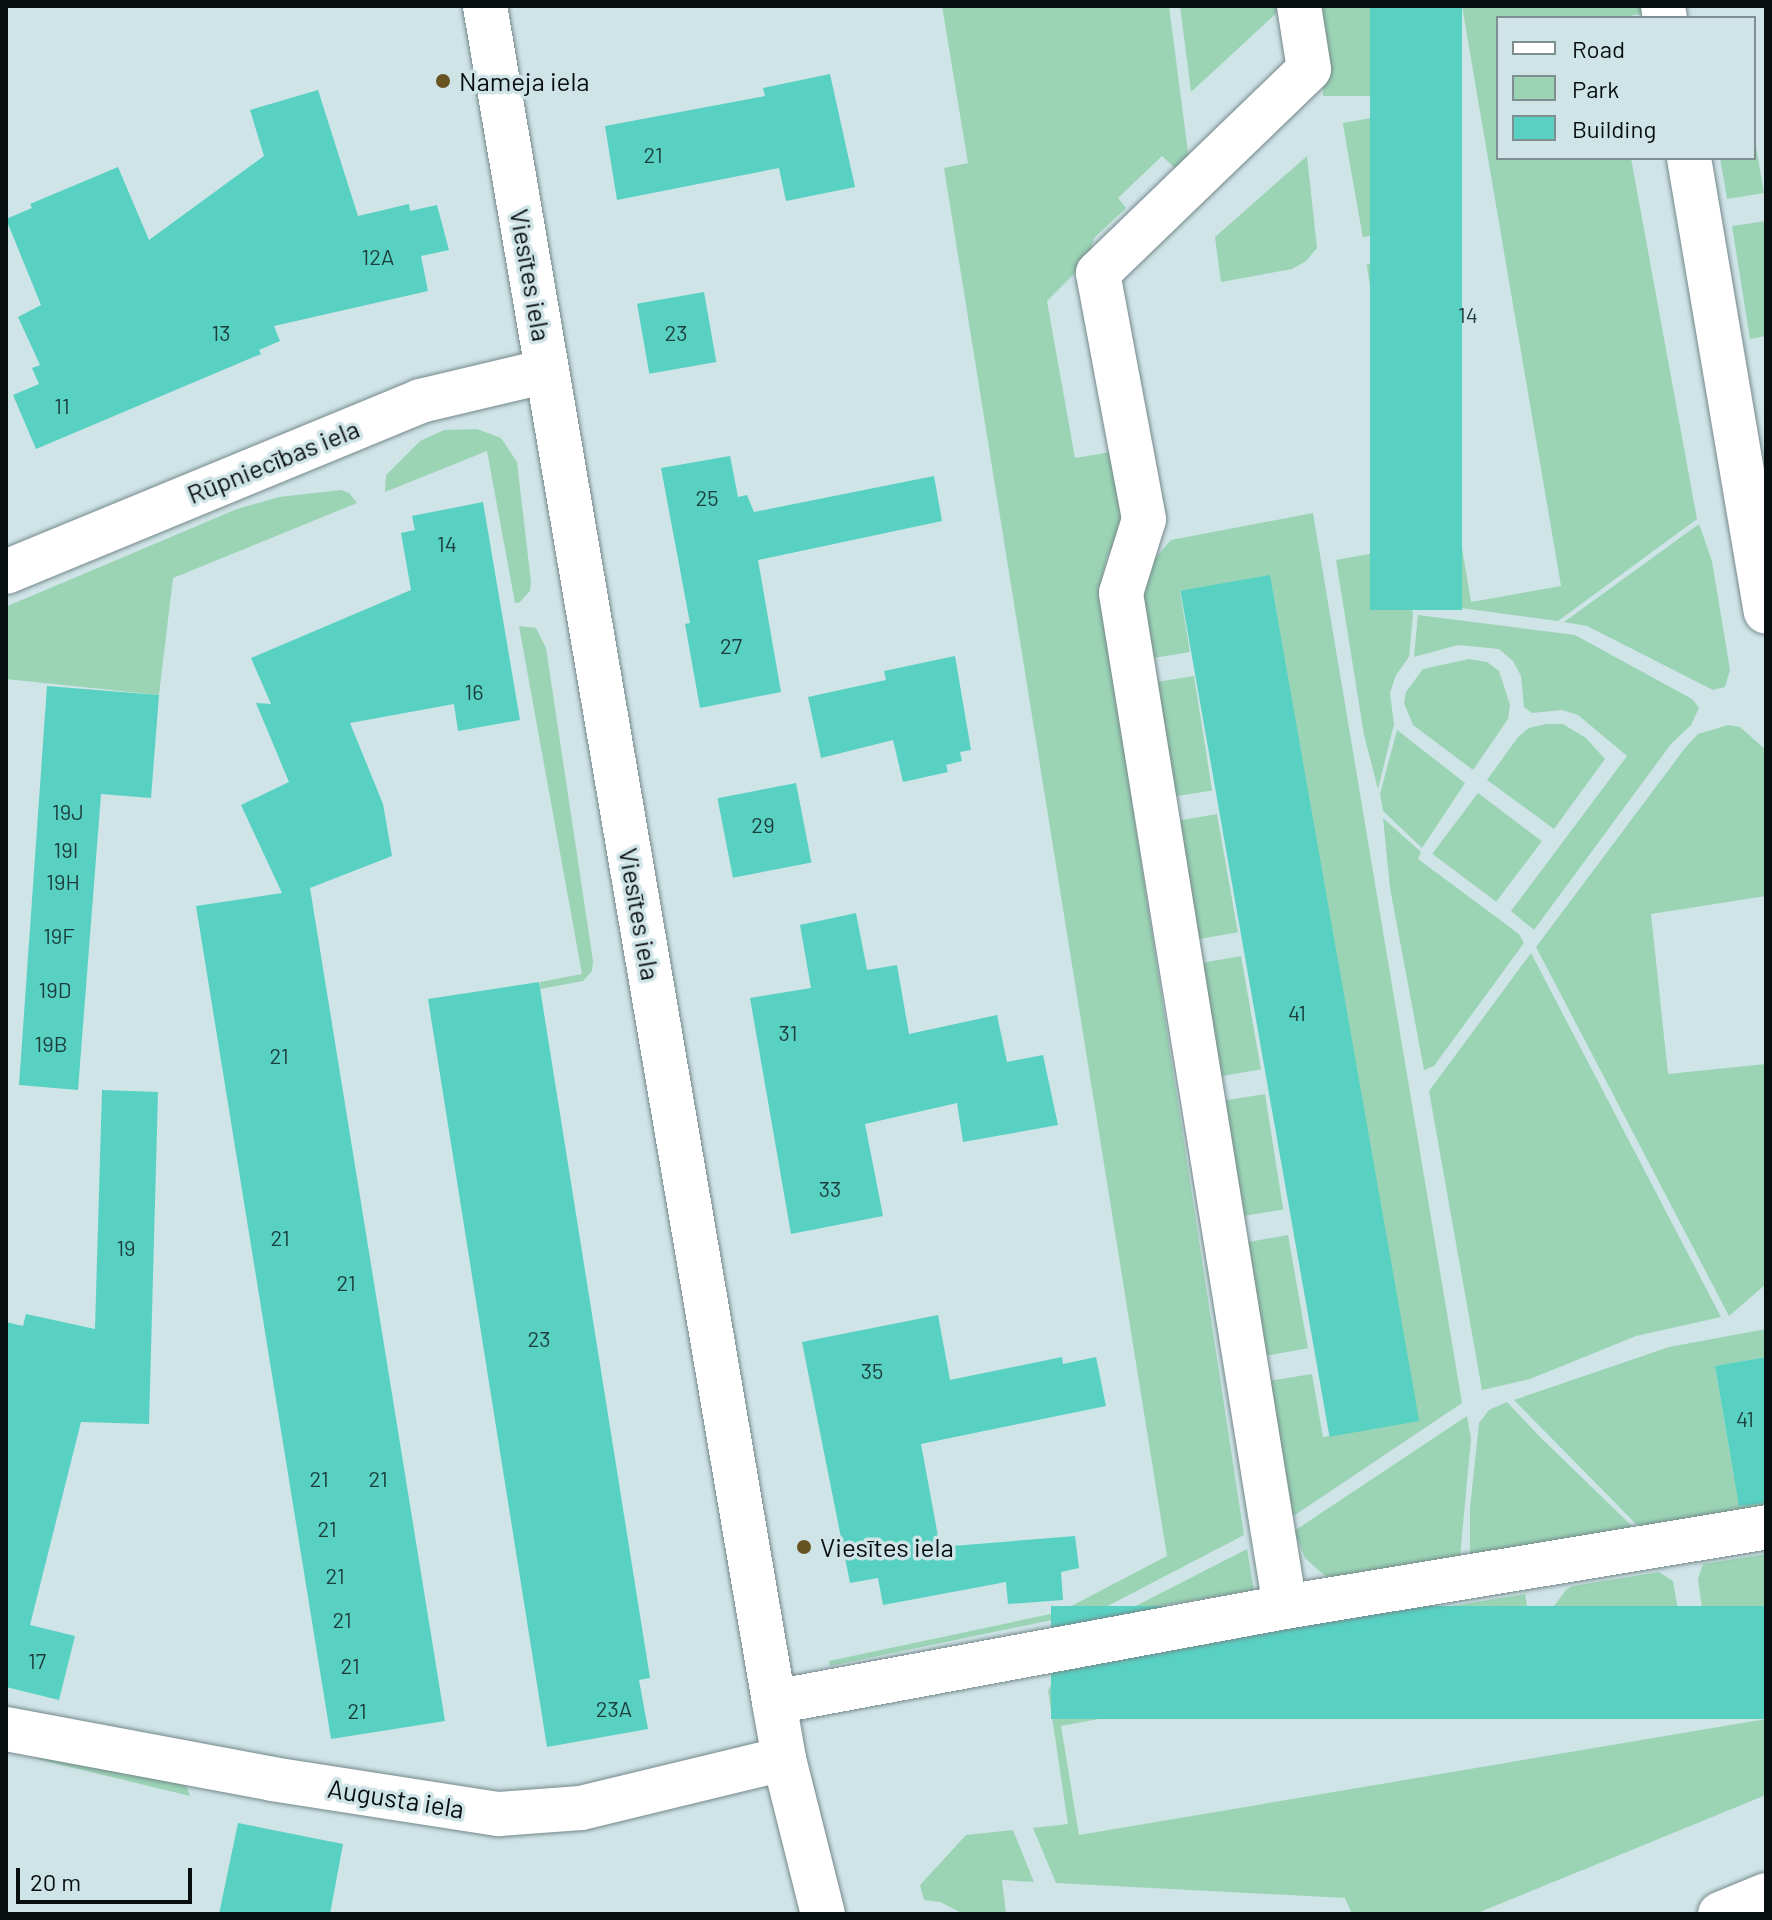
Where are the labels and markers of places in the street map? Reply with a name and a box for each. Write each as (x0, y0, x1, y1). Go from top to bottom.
place label: Nameja iela (459, 65, 590, 97)
marker: Nameja iela (434, 72, 452, 90)
place label: Viesītes iela (820, 1531, 954, 1563)
marker: Viesītes iela (795, 1538, 813, 1556)

